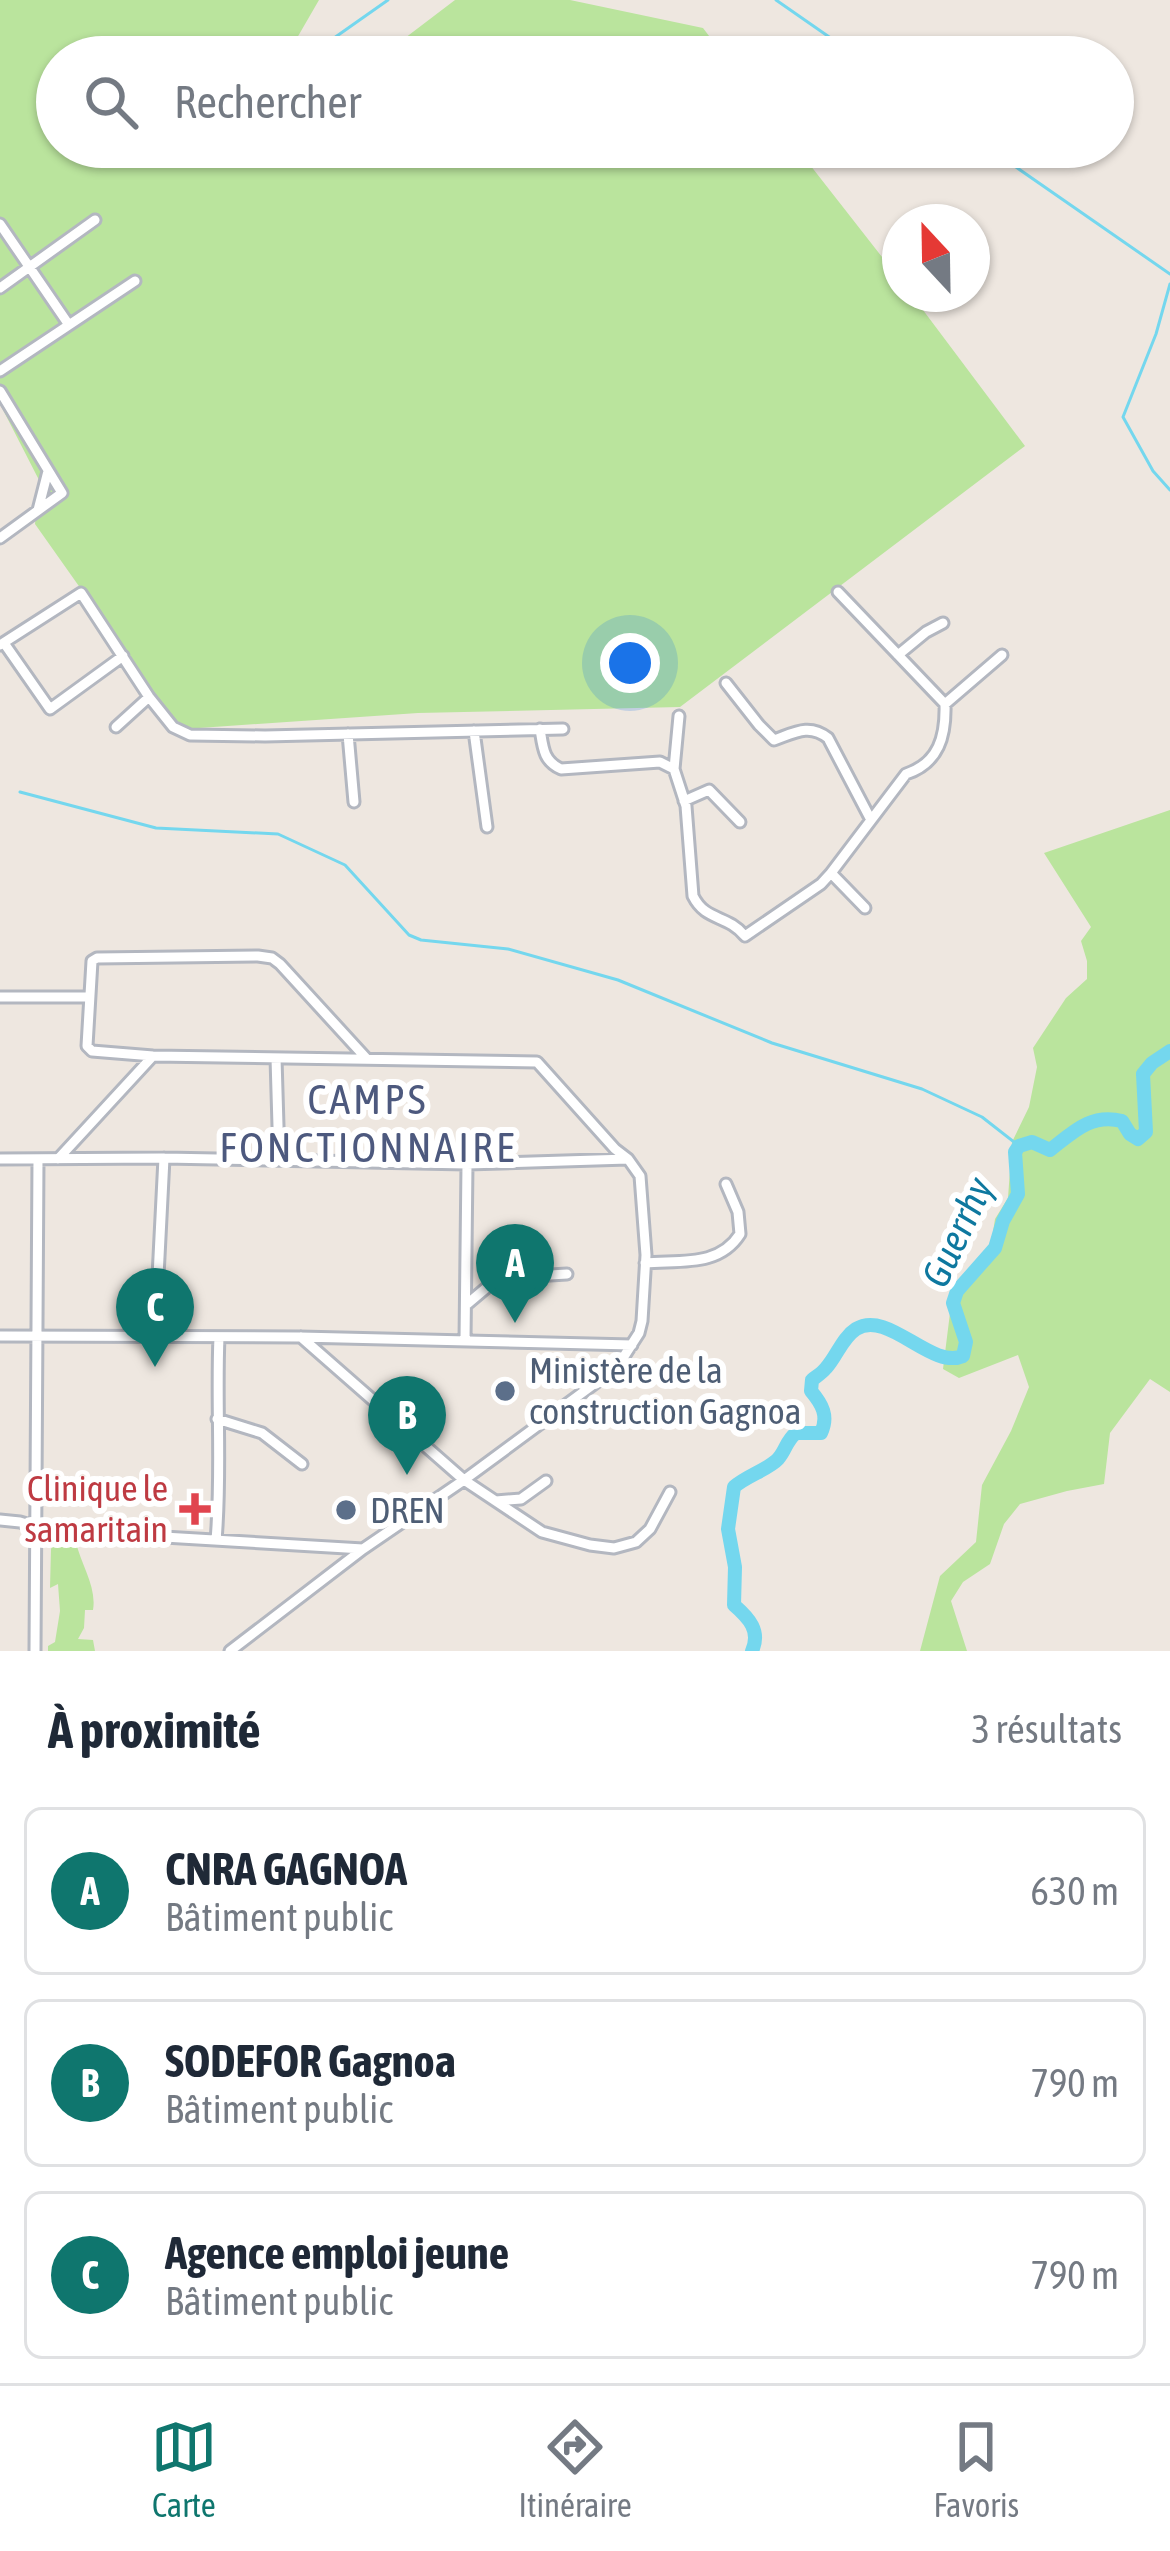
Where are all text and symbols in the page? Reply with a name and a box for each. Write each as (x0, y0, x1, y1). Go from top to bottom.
search box (36, 36, 1134, 168)
icon: search (78, 69, 144, 135)
text: Rechercher (174, 76, 361, 128)
north arrow (882, 204, 990, 312)
your location (600, 633, 660, 693)
district label: CAMPS FONCTIONNAIRE (219, 1075, 517, 1171)
water label: Guerrhy (913, 1170, 1002, 1294)
pin: A (476, 1224, 554, 1323)
pin: C (116, 1268, 194, 1367)
place label: Ministère de la construction Gagnoa (529, 1349, 801, 1432)
pin: B (368, 1376, 446, 1475)
marker: Ministère de la construction Gagnoa (492, 1378, 518, 1404)
place label: Clinique le samaritain (24, 1467, 168, 1550)
place label: DREN (370, 1489, 445, 1531)
marker: Clinique le samaritain (179, 1493, 211, 1525)
marker: DREN (333, 1497, 359, 1523)
text: À proximité (48, 1700, 261, 1759)
text: 3 résultats (972, 1707, 1122, 1751)
text: CNRA GAGNOA (165, 1843, 407, 1895)
text: A (80, 1869, 100, 1913)
text: 630 m (1031, 1869, 1119, 1913)
text: Bâtiment public (165, 1895, 393, 1939)
text: SODEFOR Gagnoa (165, 2035, 456, 2087)
text: B (81, 2061, 99, 2105)
text: 790 m (1031, 2061, 1119, 2105)
text: Bâtiment public (165, 2087, 393, 2131)
text: Agence emploi jeune (165, 2227, 509, 2279)
text: C (81, 2253, 99, 2297)
text: 790 m (1031, 2253, 1119, 2297)
text: Bâtiment public (165, 2279, 393, 2323)
tab: Carte (151, 2414, 217, 2524)
tab: Itinéraire (519, 2414, 632, 2524)
tab: Favoris (933, 2414, 1019, 2524)

